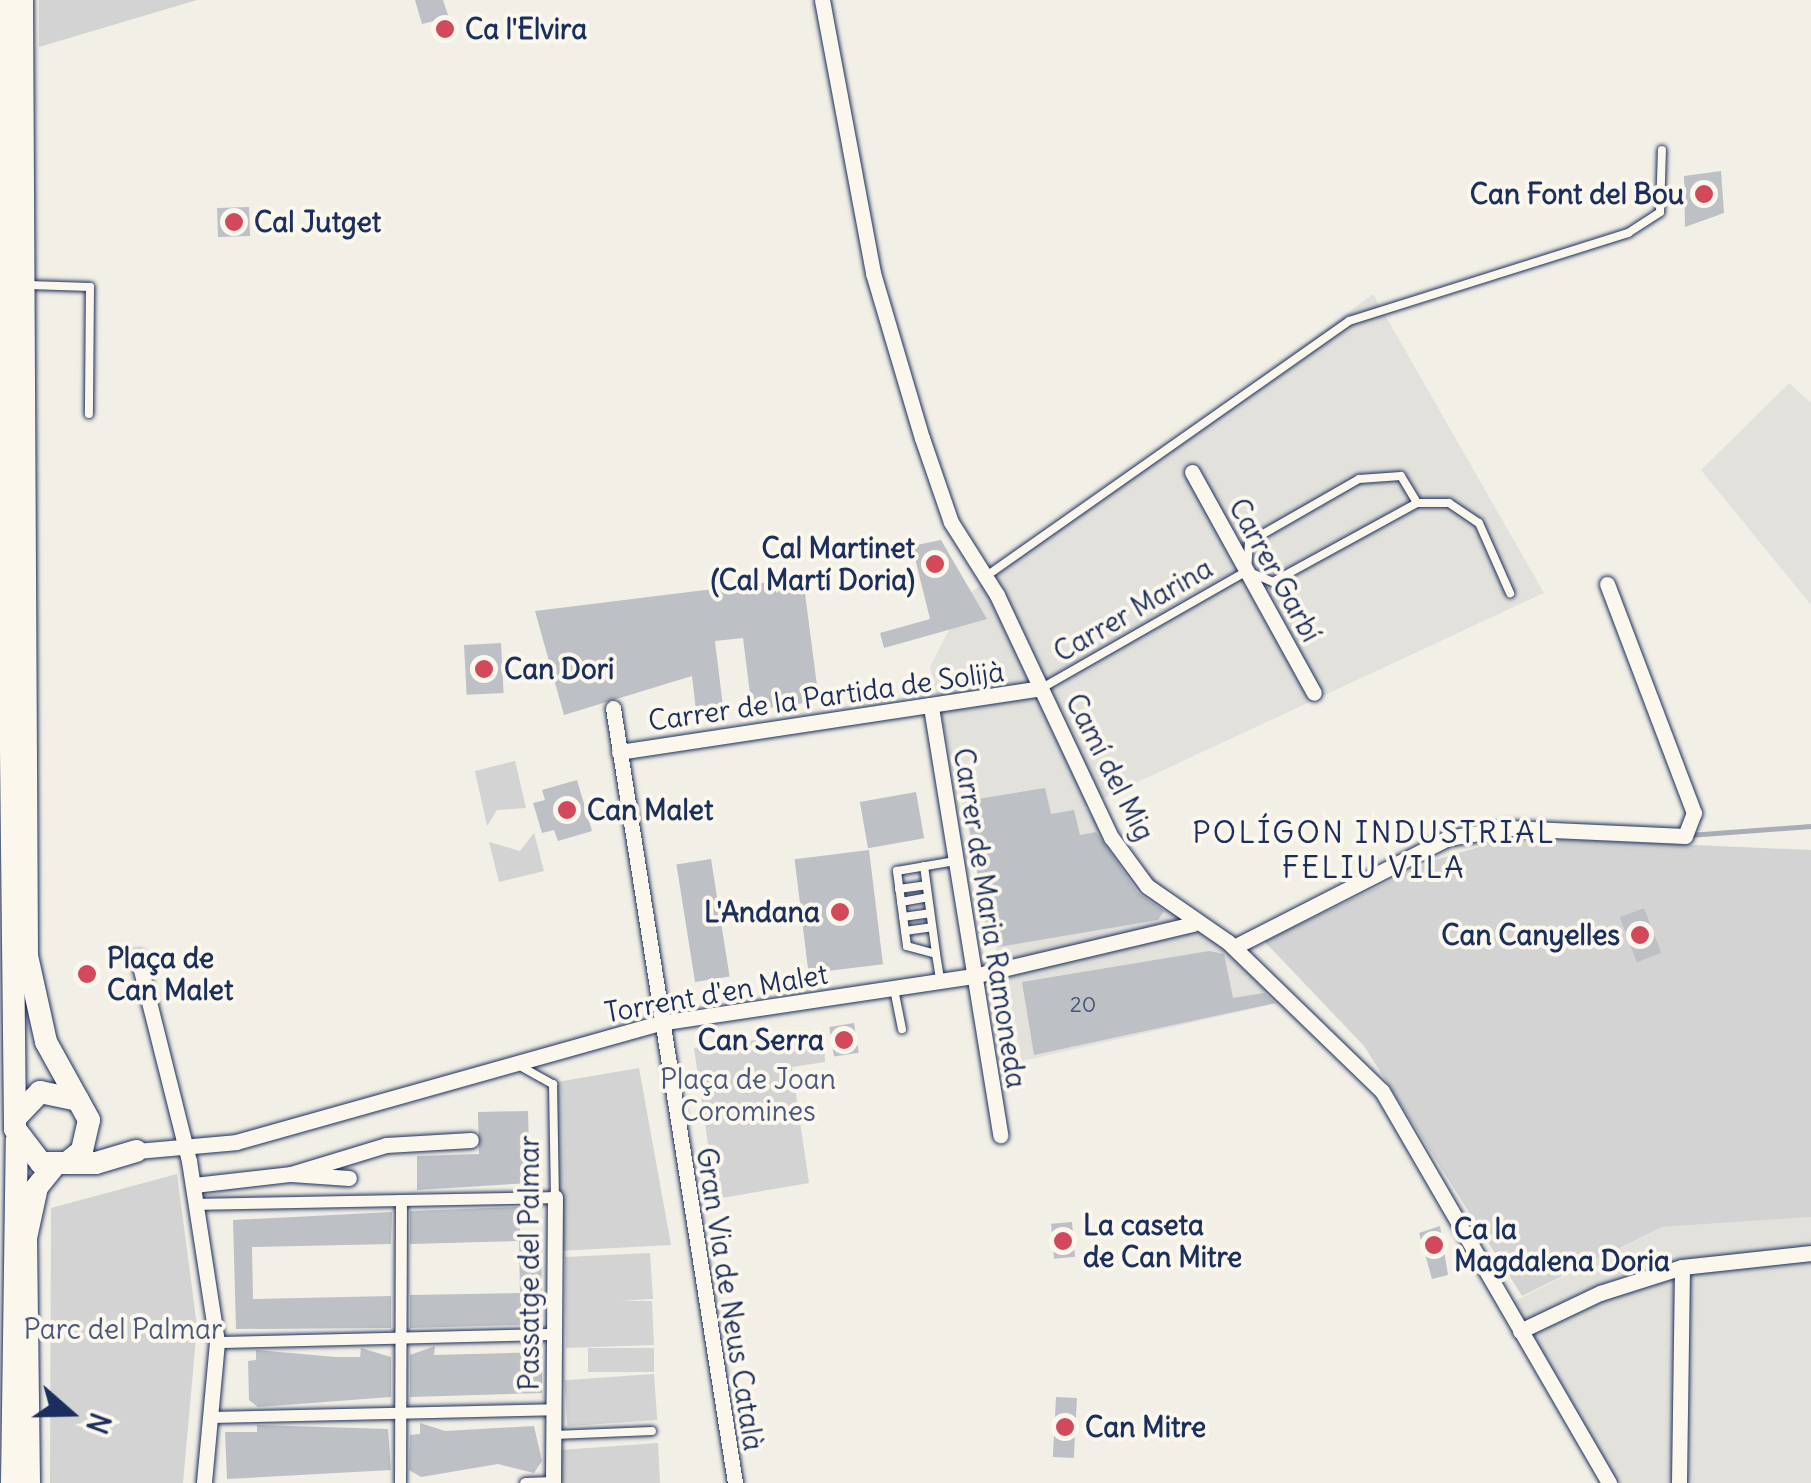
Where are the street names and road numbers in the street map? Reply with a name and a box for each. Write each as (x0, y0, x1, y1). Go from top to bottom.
street label: Carrer Garbí (1222, 492, 1328, 648)
street label: Carrer Marina (1048, 551, 1218, 669)
street label: Carrer de la Partida de Solijà (646, 654, 1006, 738)
street label: Camí del Mig (1059, 688, 1161, 846)
street label: Carrer de Maria Ramoneda (946, 745, 1034, 1091)
street label: Torrent d'en Malet (602, 957, 830, 1029)
street label: Passatge del Palmar (512, 1135, 546, 1391)
street label: Gran Via de Neus Català (689, 1145, 771, 1453)

